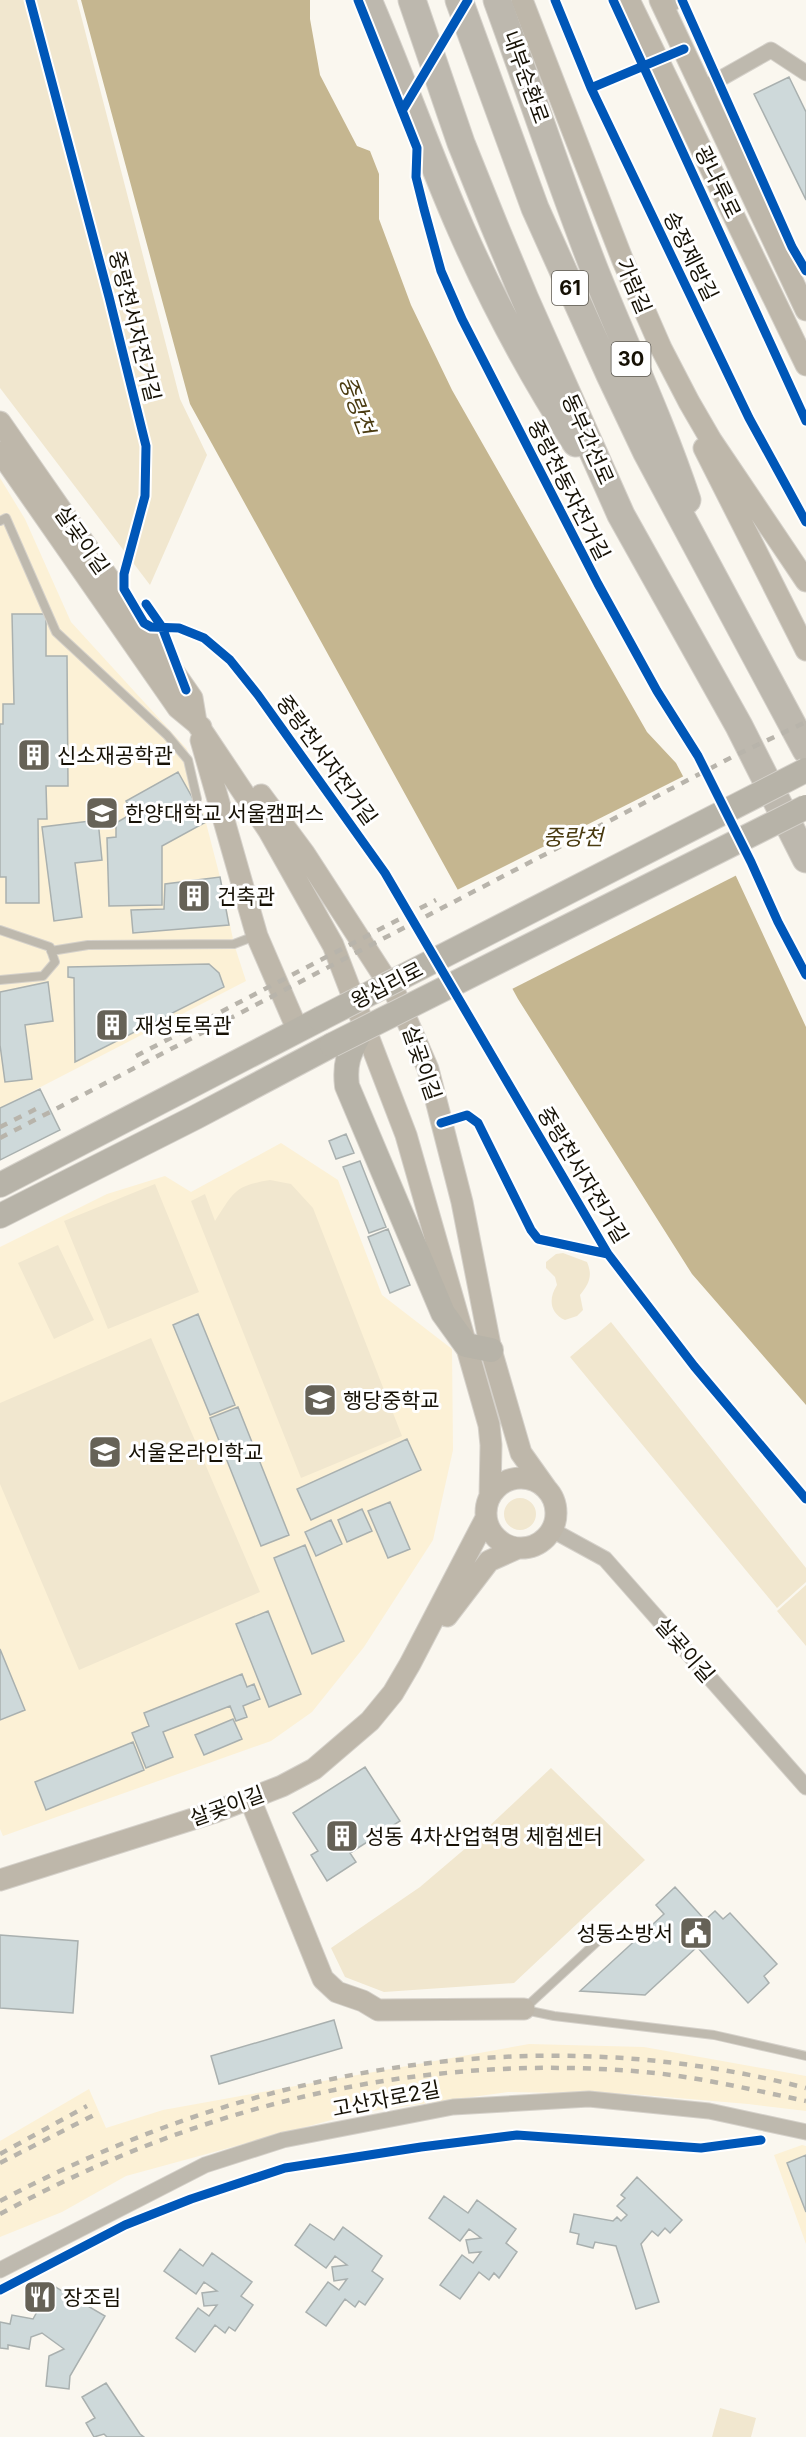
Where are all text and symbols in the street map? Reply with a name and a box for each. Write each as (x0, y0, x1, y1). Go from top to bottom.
street label: 내부순환로 (498, 27, 554, 127)
street label: 광나루로 (690, 142, 746, 222)
street label: 송정제방길 (659, 207, 723, 305)
street label: 중랑천서자전거길 (104, 248, 166, 404)
street label: 가람길 (611, 254, 657, 318)
road number: 61 (552, 271, 588, 305)
road number: 30 (612, 342, 650, 376)
water label: 중랑천 (334, 372, 381, 441)
street label: 동부간선로 (557, 390, 619, 488)
street label: 중랑천동자전거길 (523, 415, 615, 565)
street label: 살곶이길 (50, 501, 114, 579)
street label: 중랑천서자전거길 (271, 690, 383, 830)
building icon: 신소재공학관 (16, 737, 52, 773)
place label: 신소재공학관 (57, 743, 173, 768)
school or university icon: 한양대학교 서울캠퍼스 (84, 795, 120, 831)
place label: 한양대학교 서울캠퍼스 (125, 801, 324, 826)
water label: 중랑천 (543, 824, 606, 850)
building icon: 건축관 (176, 878, 212, 914)
place label: 건축관 (217, 884, 275, 909)
street label: 왕십리로 (347, 956, 427, 1014)
building icon: 재성토목관 (94, 1007, 130, 1043)
place label: 재성토목관 (135, 1013, 232, 1038)
street label: 살곶이길 (398, 1022, 446, 1104)
street label: 중랑천서자전거길 (532, 1102, 634, 1248)
school or university icon: 행당중학교 (302, 1382, 338, 1418)
place label: 행당중학교 (343, 1388, 440, 1413)
school or university icon: 서울온라인학교 (87, 1434, 123, 1470)
place label: 서울온라인학교 (128, 1440, 263, 1465)
street label: 살곶이길 (650, 1613, 720, 1687)
street label: 살곶이길 (186, 1781, 268, 1831)
building icon: 성동 4차산업혁명 체험센터 (324, 1818, 360, 1854)
place label: 성동 4차산업혁명 체험센터 (365, 1824, 603, 1849)
public building icon: 성동소방서 (678, 1915, 714, 1951)
place label: 성동소방서 (576, 1921, 673, 1946)
street label: 고산자로2길 (330, 2076, 442, 2122)
restaurant icon: 장조림 (22, 2279, 58, 2315)
place label: 장조림 (63, 2285, 121, 2310)

